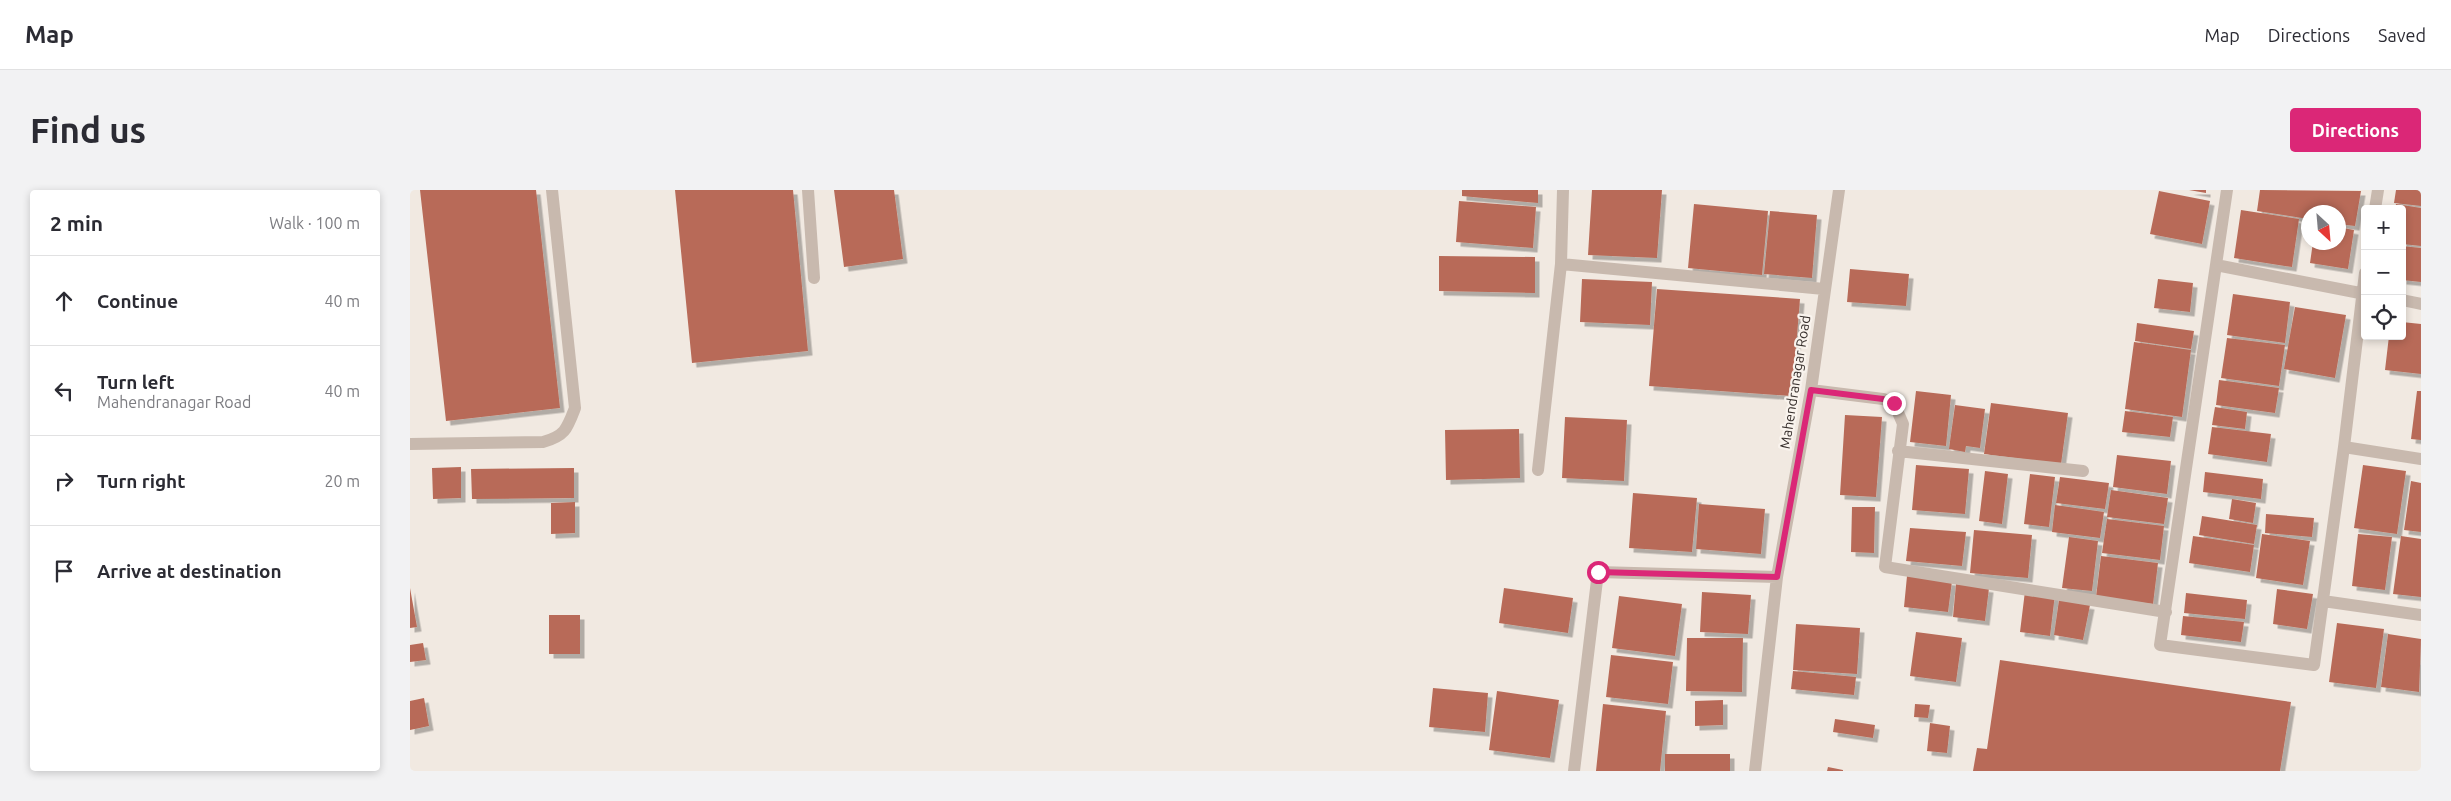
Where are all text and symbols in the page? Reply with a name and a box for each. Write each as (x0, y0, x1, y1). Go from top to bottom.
text: Map (25, 21, 74, 48)
text: Map (2204, 25, 2240, 45)
text: Directions (2268, 25, 2350, 45)
text: Saved (2378, 25, 2426, 45)
button: Directions (2290, 108, 2421, 152)
text: Find us (30, 110, 146, 150)
north arrow (2301, 205, 2346, 250)
map controls (2361, 205, 2406, 340)
button: + (2361, 205, 2406, 250)
text: 2 min (50, 211, 103, 235)
text: Walk · 100 m (269, 214, 360, 232)
button: − (2361, 250, 2406, 295)
icon: ahead (50, 287, 78, 315)
text: Continue (97, 290, 178, 312)
text: 40 m (324, 292, 360, 310)
button: locate (2361, 295, 2406, 340)
street label: Mahendranagar Road (1777, 314, 1813, 450)
text: Turn left (97, 371, 175, 393)
icon: left (50, 377, 78, 405)
text: 40 m (324, 382, 360, 400)
route end (1883, 392, 1906, 415)
text: Mahendranagar Road (97, 393, 251, 411)
icon: right (50, 467, 78, 495)
text: Turn right (97, 470, 185, 492)
text: 20 m (324, 472, 360, 490)
icon: arrive (50, 557, 78, 585)
text: Arrive at destination (97, 560, 282, 582)
route start (1587, 561, 1610, 584)

